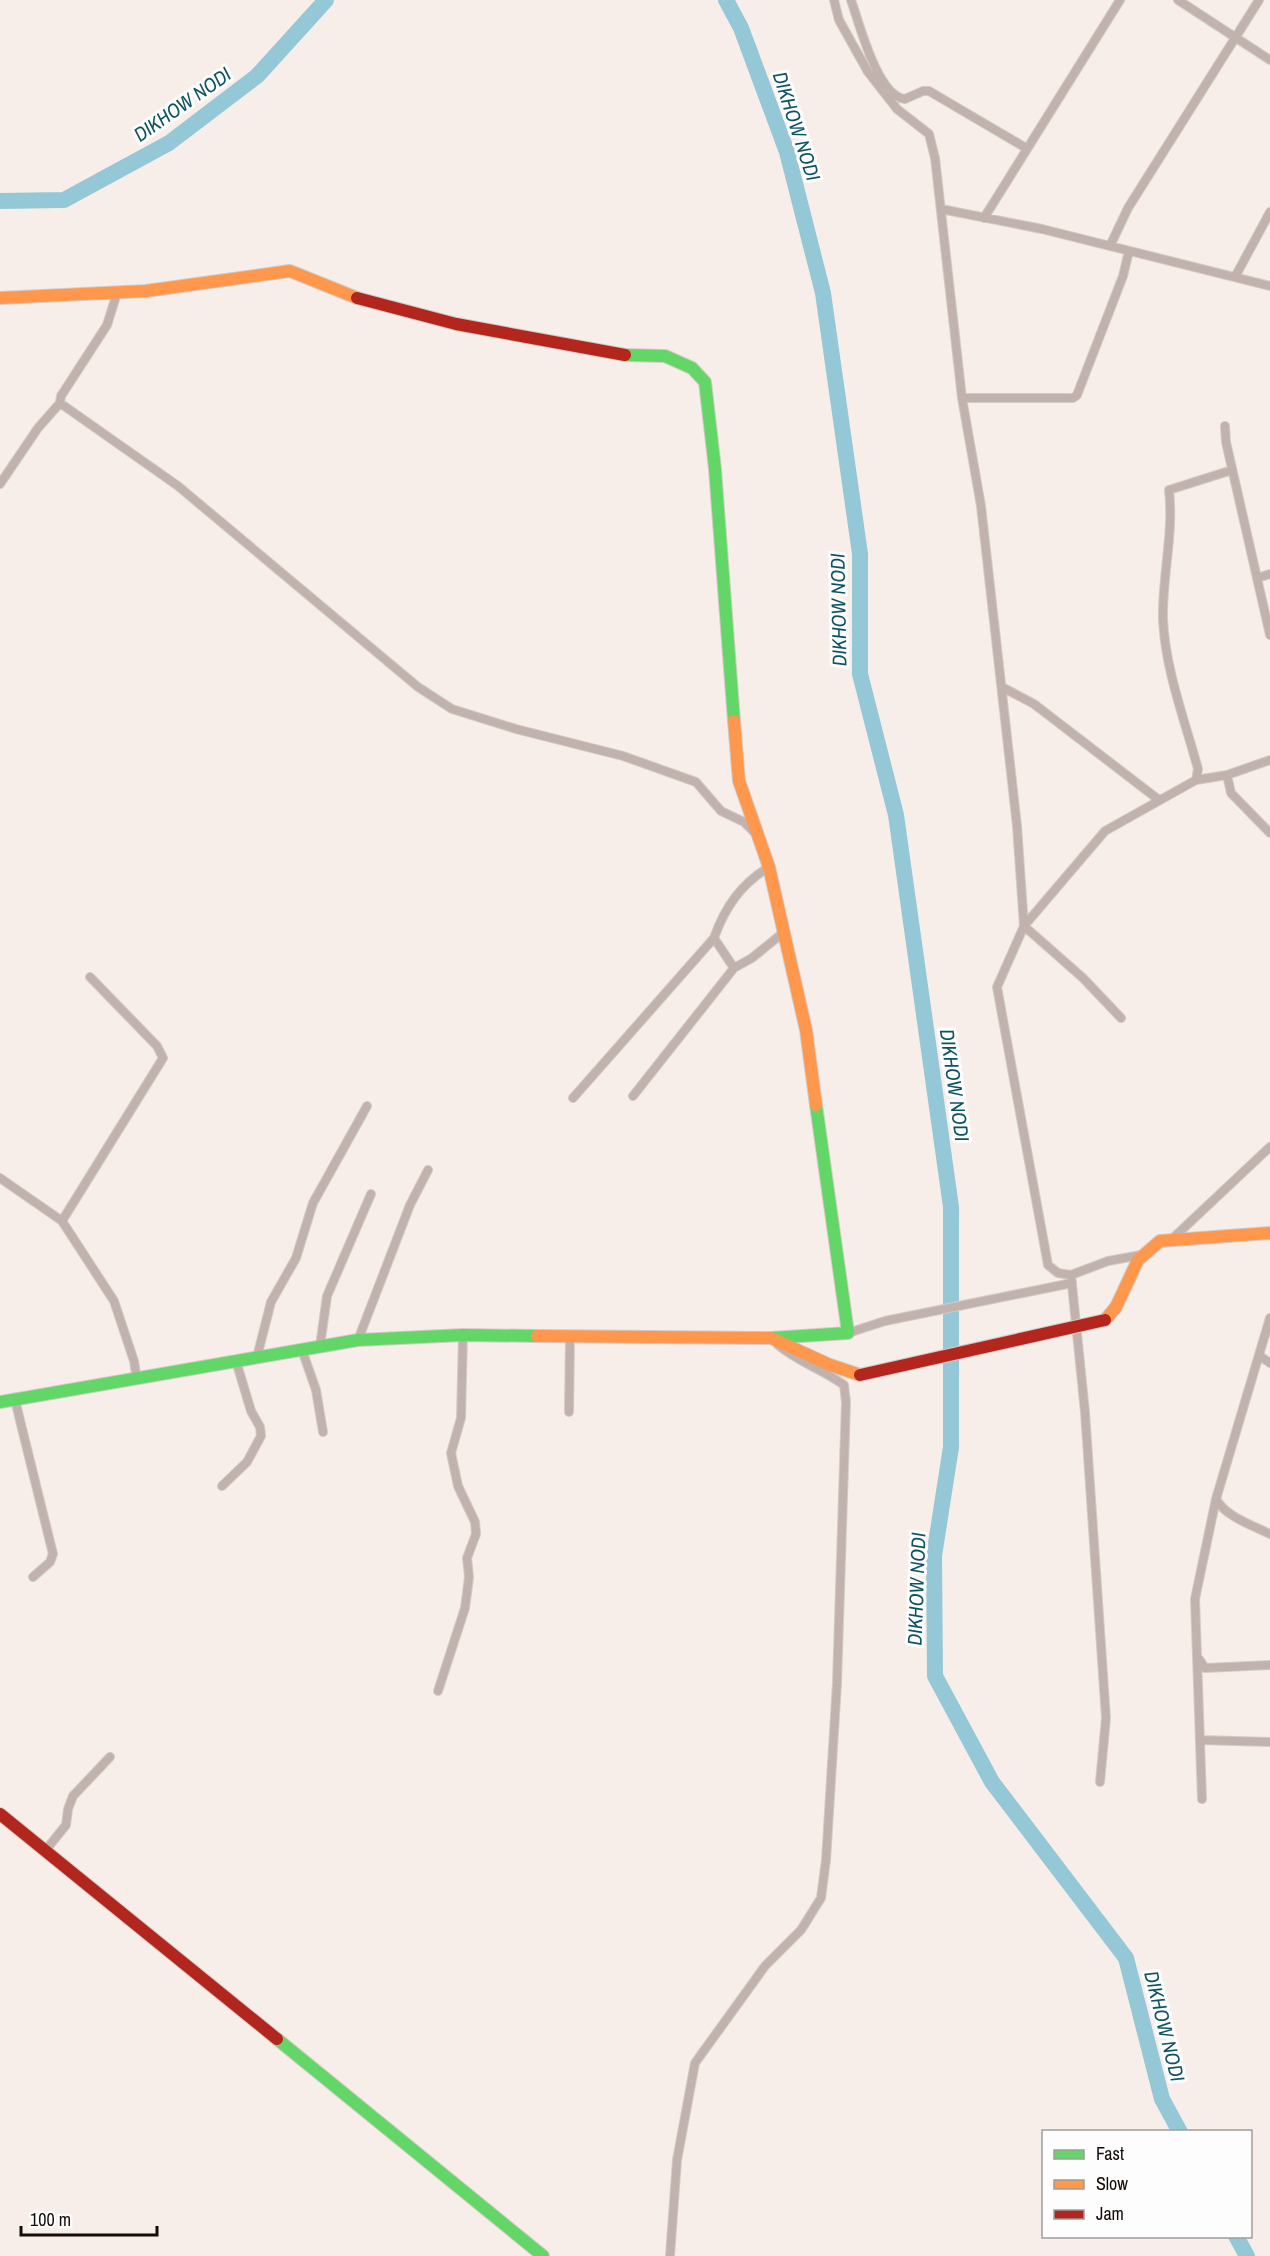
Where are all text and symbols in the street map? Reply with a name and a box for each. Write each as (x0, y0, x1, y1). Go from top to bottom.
water label: DIKHOW NODI (128, 60, 236, 147)
water label: DIKHOW NODI (767, 68, 827, 184)
water label: DIKHOW NODI (824, 553, 852, 667)
water label: DIKHOW NODI (934, 1027, 976, 1143)
water label: DIKHOW NODI (901, 1532, 931, 1646)
water label: DIKHOW NODI (1138, 1968, 1192, 2085)
legend (1042, 2130, 1252, 2238)
text: Fast (1096, 2141, 1124, 2166)
text: Slow (1096, 2171, 1128, 2196)
scale bar (21, 2199, 158, 2237)
text: Jam (1096, 2201, 1124, 2226)
text: 100 m (30, 2207, 71, 2232)

